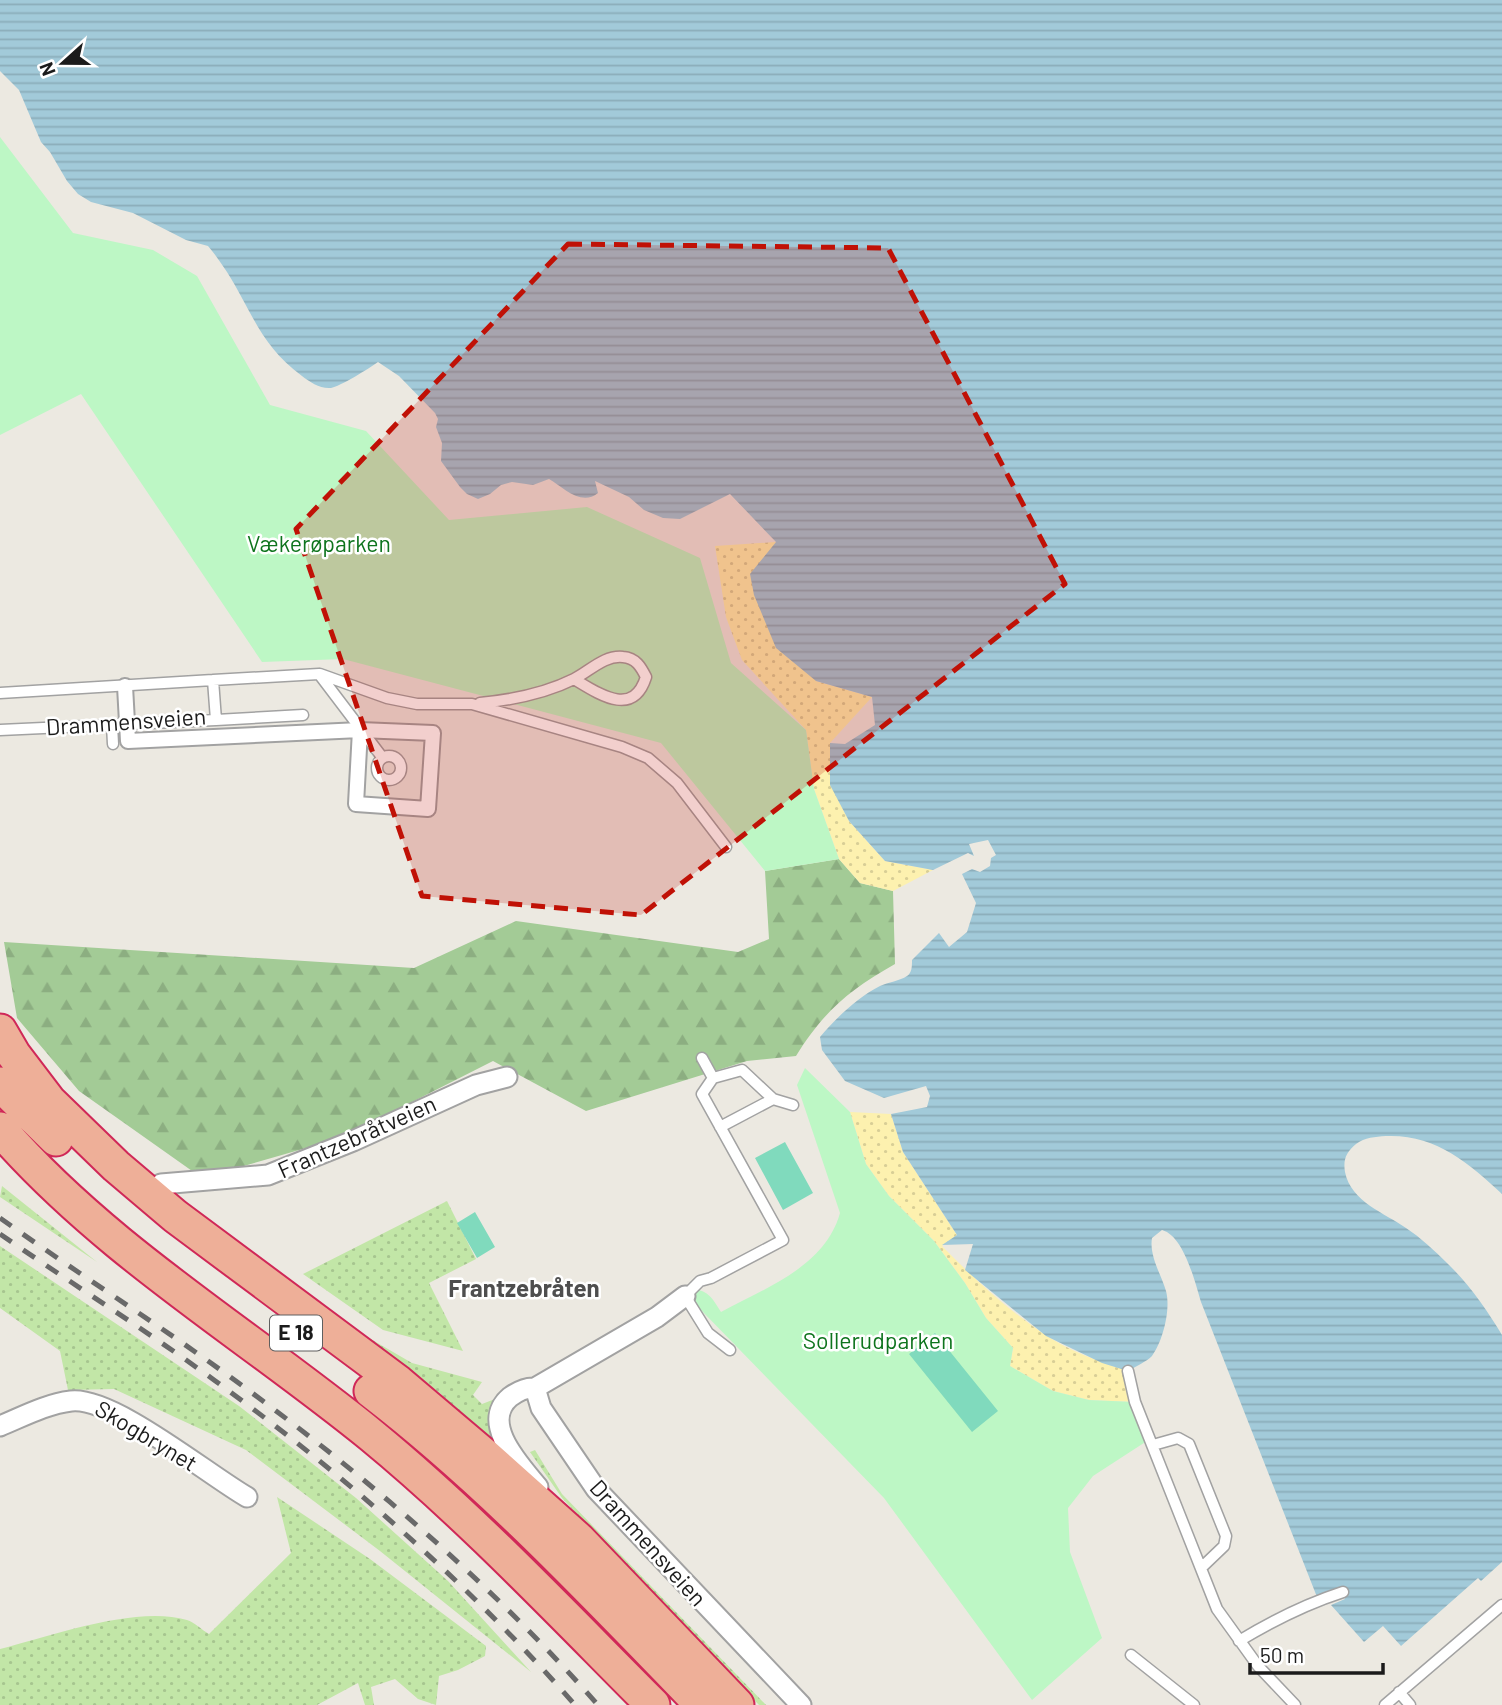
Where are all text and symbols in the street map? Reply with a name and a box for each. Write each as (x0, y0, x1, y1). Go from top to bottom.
north arrow (28, 28, 98, 98)
text: N (34, 59, 60, 79)
park label: Vækerøparken (247, 529, 391, 557)
street label: Drammensveien (45, 701, 207, 741)
street label: Frantzebråtveien (273, 1089, 440, 1184)
district label: Frantzebråten (448, 1273, 600, 1302)
road number: E 18 (270, 1316, 322, 1350)
park label: Sollerudparken (803, 1326, 953, 1354)
street label: Skogbrynet (90, 1394, 203, 1477)
street label: Drammensveien (585, 1473, 713, 1611)
scale bar (1250, 1632, 1383, 1676)
text: 50 m (1260, 1642, 1304, 1667)

